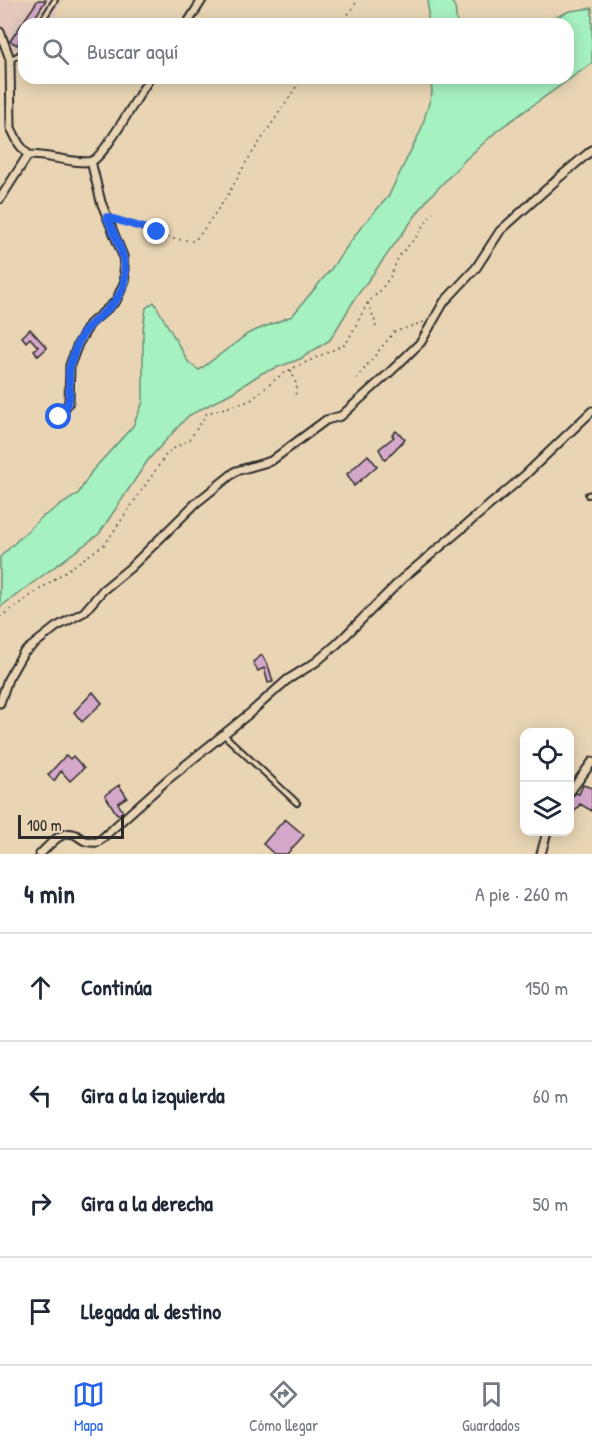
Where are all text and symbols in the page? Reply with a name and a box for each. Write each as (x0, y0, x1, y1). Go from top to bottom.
search box (18, 18, 574, 84)
icon: search (39, 35, 72, 68)
text: Buscar aquí (87, 36, 179, 66)
route end (143, 218, 169, 244)
route start (45, 403, 71, 429)
map controls (520, 728, 574, 836)
button: locate (520, 728, 574, 782)
button: layers (520, 782, 574, 836)
scale bar (18, 812, 124, 840)
text: 100 m (27, 814, 62, 836)
text: 4 min (24, 876, 75, 911)
text: A pie · 260 m (475, 880, 568, 907)
icon: ahead (24, 971, 57, 1004)
text: Continúa (81, 972, 152, 1002)
text: 150 m (525, 974, 568, 1001)
icon: left (24, 1079, 57, 1112)
text: Gira a la izquierda (81, 1080, 225, 1110)
text: 60 m (533, 1082, 568, 1109)
icon: right (24, 1187, 57, 1220)
text: Gira a la derecha (81, 1188, 213, 1218)
text: 50 m (532, 1190, 568, 1217)
icon: arrive (24, 1295, 57, 1328)
text: Llegada al destino (81, 1296, 221, 1326)
tab: Mapa (72, 1378, 105, 1436)
tab: Cómo llegar (249, 1378, 318, 1436)
tab: Guardados (462, 1378, 520, 1436)

